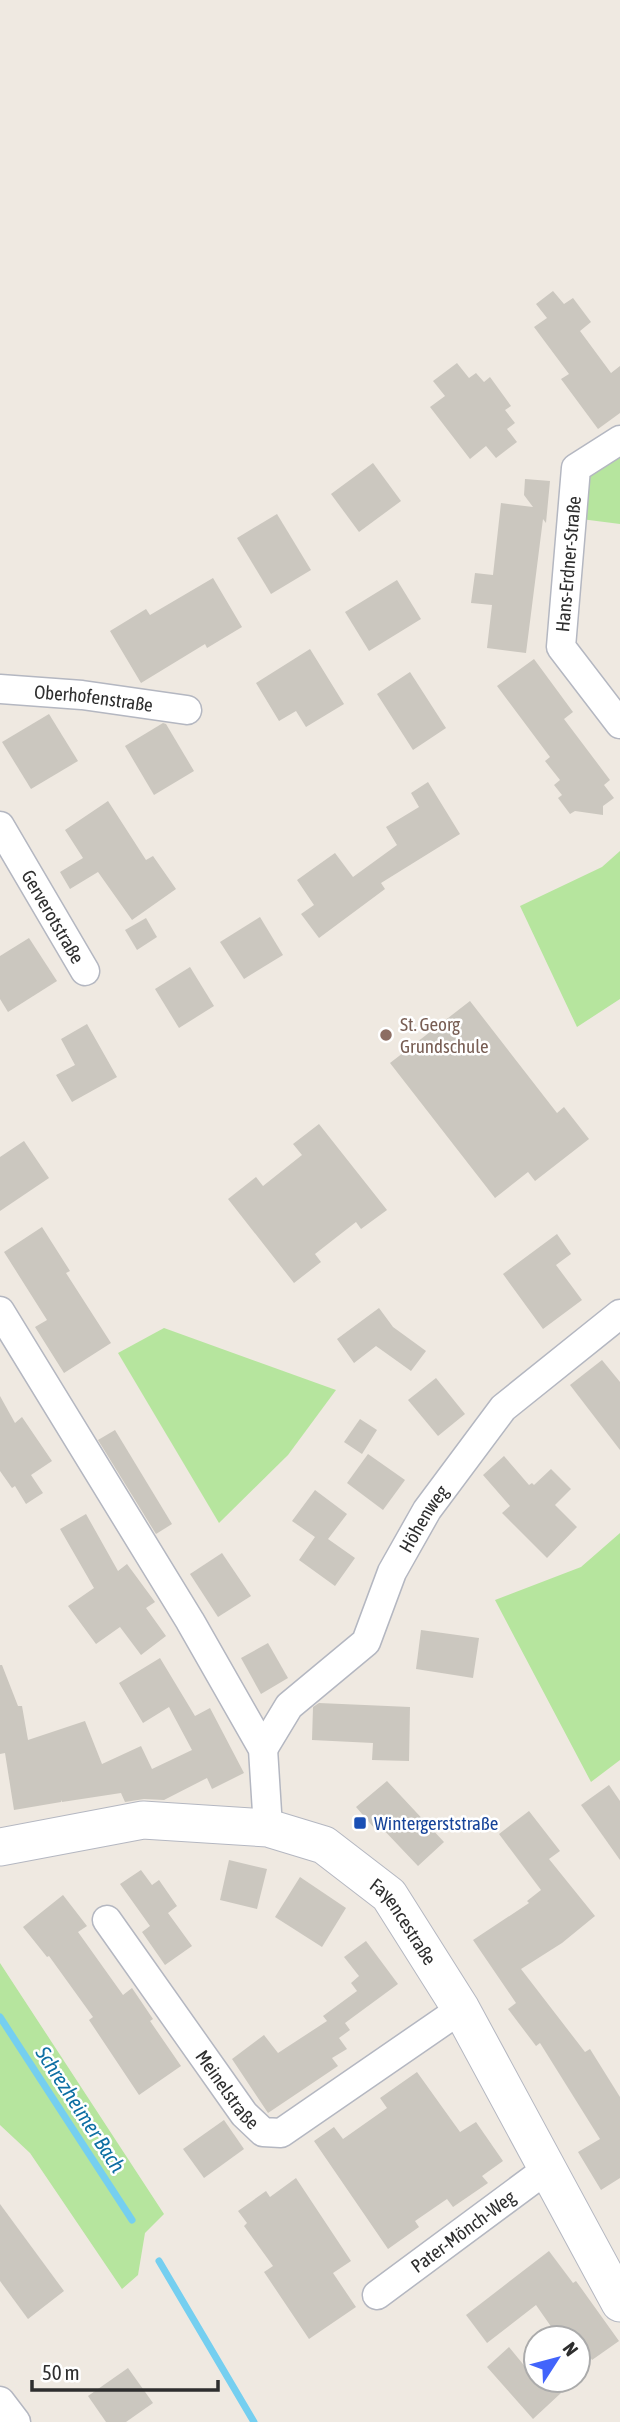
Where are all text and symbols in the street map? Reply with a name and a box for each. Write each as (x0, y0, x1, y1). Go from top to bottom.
street label: Hans-Erdner-Straße (551, 495, 585, 633)
street label: Oberhofenstraße (33, 681, 154, 716)
street label: Gerverotstraße (17, 866, 89, 967)
place label: St. Georg Grundschule (400, 1013, 489, 1057)
marker: St. Georg Grundschule (378, 1027, 394, 1043)
street label: Höhenweg (394, 1480, 453, 1556)
place label: Wintergerststraße (374, 1812, 498, 1834)
marker: Wintergerststraße (352, 1815, 368, 1831)
street label: Fayencestraße (366, 1874, 441, 1969)
water label: Schrezheimer Bach (31, 2041, 131, 2177)
street label: Meinelstraße (191, 2046, 264, 2134)
street label: Pater-Mönch-Weg (407, 2185, 520, 2277)
north arrow (522, 2324, 592, 2394)
text: N (559, 2338, 583, 2360)
scale bar (32, 2348, 217, 2392)
text: 50 m (42, 2360, 80, 2384)

